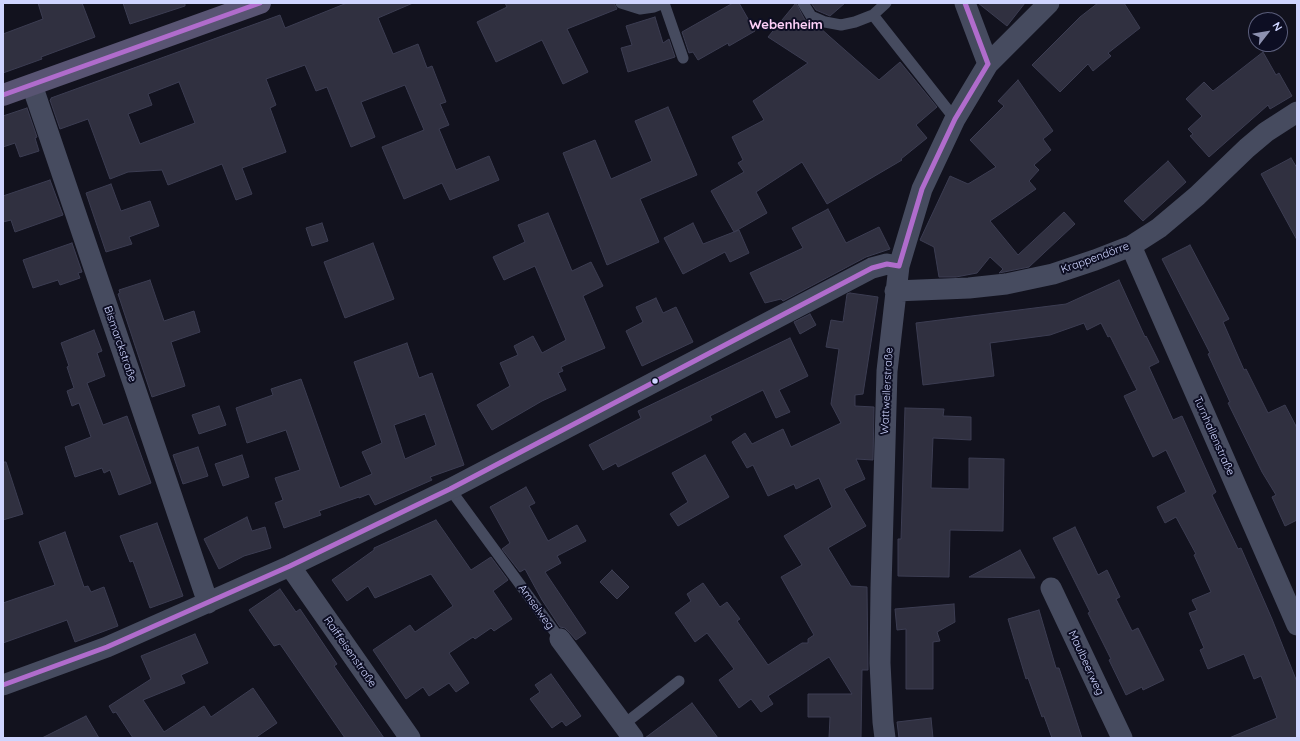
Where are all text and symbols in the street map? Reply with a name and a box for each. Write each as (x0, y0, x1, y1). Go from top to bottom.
north arrow (1248, 12, 1288, 52)
district label: Webenheim (749, 17, 823, 33)
text: N (1269, 19, 1286, 33)
street label: Krappendörre (1059, 240, 1131, 276)
street label: Bismarckstraße (101, 304, 139, 384)
street label: Wattweilerstraße (878, 347, 896, 435)
unlabelled marker (650, 376, 660, 386)
street label: Turnhallenstraße (1191, 394, 1237, 478)
street label: Amselweg (515, 582, 557, 632)
street label: Raiffeisenstraße (321, 614, 379, 690)
street label: Maulbeerweg (1065, 629, 1107, 697)

